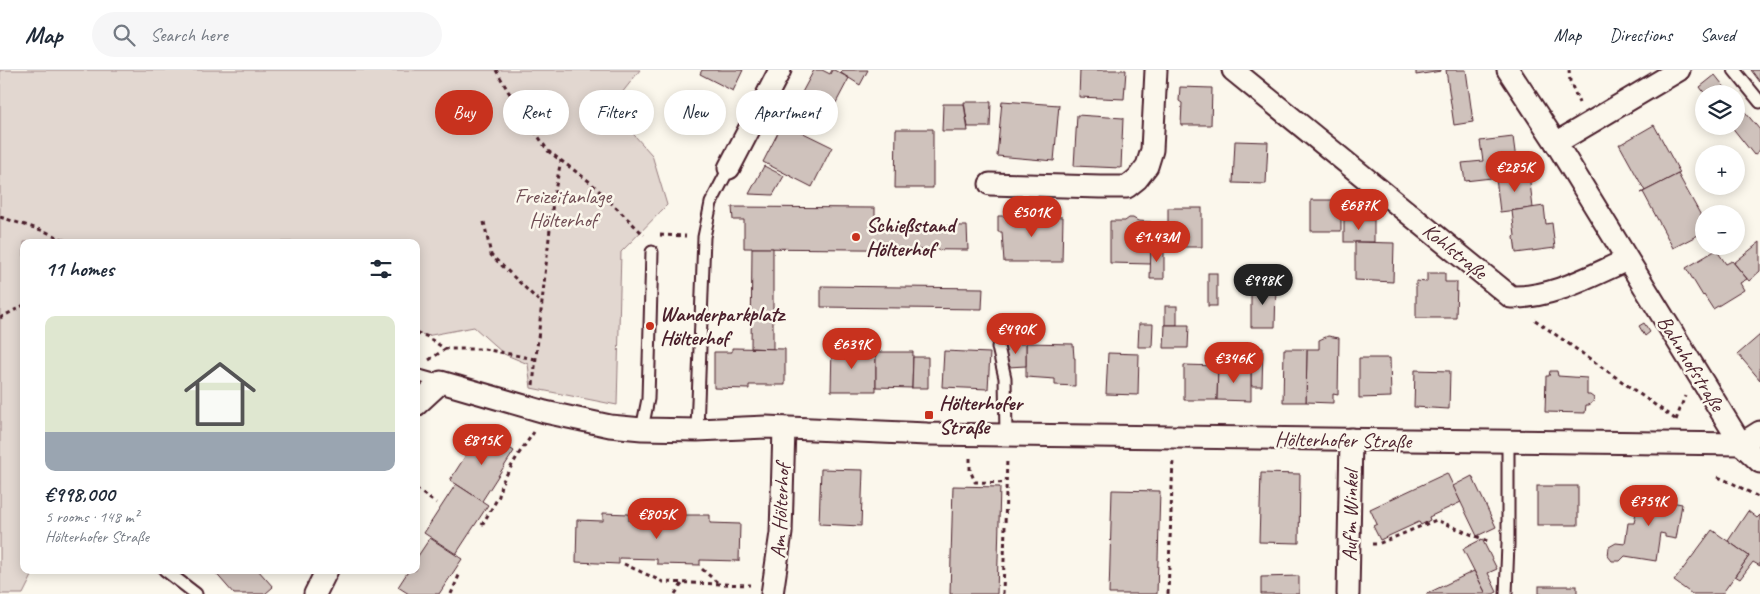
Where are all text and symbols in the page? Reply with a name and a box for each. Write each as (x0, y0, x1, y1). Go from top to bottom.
search box (92, 12, 442, 57)
text: Map (25, 20, 62, 50)
icon: search (110, 21, 138, 49)
text: Search here (150, 23, 228, 47)
text: Map (1554, 24, 1581, 46)
text: Directions (1609, 24, 1672, 46)
text: Saved (1700, 24, 1735, 46)
map controls (1695, 85, 1745, 255)
button: layers (1695, 85, 1745, 135)
chip: Buy (435, 90, 493, 135)
chip: Rent (503, 90, 569, 135)
chip: Filters (579, 90, 654, 135)
chip: New (664, 90, 726, 135)
chip: Apartment (736, 90, 838, 135)
button: + (1695, 145, 1745, 195)
pin: €285K (1480, 150, 1550, 193)
text: €285K (1497, 157, 1533, 177)
park label: Freizeitanlage Hölterhof (515, 183, 613, 233)
pin: €687K (1324, 189, 1394, 231)
text: €687K (1340, 195, 1378, 215)
pin: €501K (997, 196, 1067, 238)
text: €501K (1014, 202, 1050, 222)
button: − (1695, 205, 1745, 255)
place label: Schießstand Hölterhof (866, 212, 958, 262)
street label: Kohlstraße (1418, 217, 1494, 286)
pin: €1.43M (1116, 220, 1198, 263)
text: €1.43M (1135, 227, 1179, 247)
marker: Schießstand Hölterhof (850, 231, 862, 243)
icon: filters (367, 255, 395, 283)
text: 11 homes (45, 256, 114, 282)
pin: €998K (1228, 264, 1298, 306)
text: €998K (1245, 270, 1281, 290)
place label: Wanderparkplatz Hölterhof (660, 301, 786, 351)
street label: Bahnhofstraße (1651, 310, 1732, 417)
pin: €490K (981, 312, 1051, 355)
text: €490K (998, 319, 1034, 339)
marker: Wanderparkplatz Hölterhof (644, 320, 656, 332)
pin: €639K (817, 328, 887, 370)
text: €639K (833, 334, 871, 354)
pin: €346K (1199, 342, 1269, 384)
text: €346K (1215, 348, 1253, 368)
icon: home (175, 349, 265, 439)
place label: Hölterhofer Straße (939, 390, 1025, 440)
marker: Hölterhofer Straße (923, 409, 935, 421)
pin: €815K (447, 424, 517, 466)
street label: Hölterhofer Straße (1275, 426, 1414, 454)
text: €815K (464, 430, 500, 450)
street label: Am Hölterhof (765, 459, 796, 559)
street label: Auf'm Winkel (1336, 467, 1364, 562)
text: €998,000 (45, 481, 115, 507)
pin: €759K (1614, 484, 1684, 527)
text: €759K (1631, 491, 1667, 511)
pin: €805K (622, 498, 692, 540)
text: €805K (639, 504, 675, 524)
text: 5 rooms · 148 m² (45, 507, 139, 527)
text: Hölterhofer Straße (45, 527, 149, 547)

